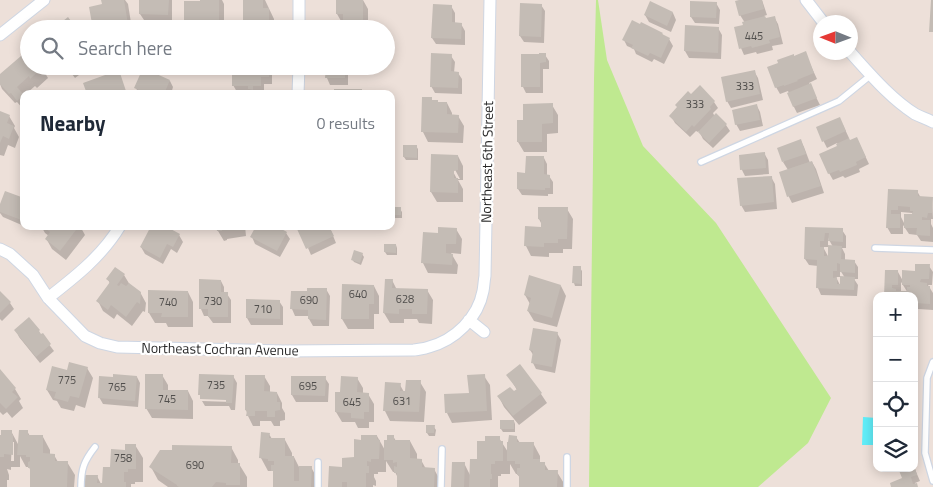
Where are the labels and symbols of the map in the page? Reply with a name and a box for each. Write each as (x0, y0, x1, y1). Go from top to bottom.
north arrow (813, 15, 858, 60)
house number: 445 (745, 28, 763, 44)
house number: 333 (736, 78, 754, 94)
house number: 333 (686, 96, 704, 112)
street label: Northeast 6th Street (475, 101, 498, 223)
house number: 640 (349, 286, 367, 302)
house number: 628 (396, 291, 414, 307)
house number: 690 (300, 292, 318, 308)
house number: 730 (204, 293, 222, 309)
house number: 740 (159, 294, 177, 310)
house number: 710 (254, 301, 272, 317)
street label: Northeast Cochran Avenue (141, 337, 299, 360)
house number: 775 (58, 372, 76, 388)
house number: 735 (207, 377, 225, 393)
house number: 695 (299, 378, 317, 394)
house number: 765 (108, 379, 126, 395)
house number: 745 (158, 391, 176, 407)
house number: 631 (393, 393, 411, 409)
house number: 645 (343, 394, 361, 410)
house number: 758 (114, 450, 132, 466)
house number: 690 (186, 457, 204, 473)

